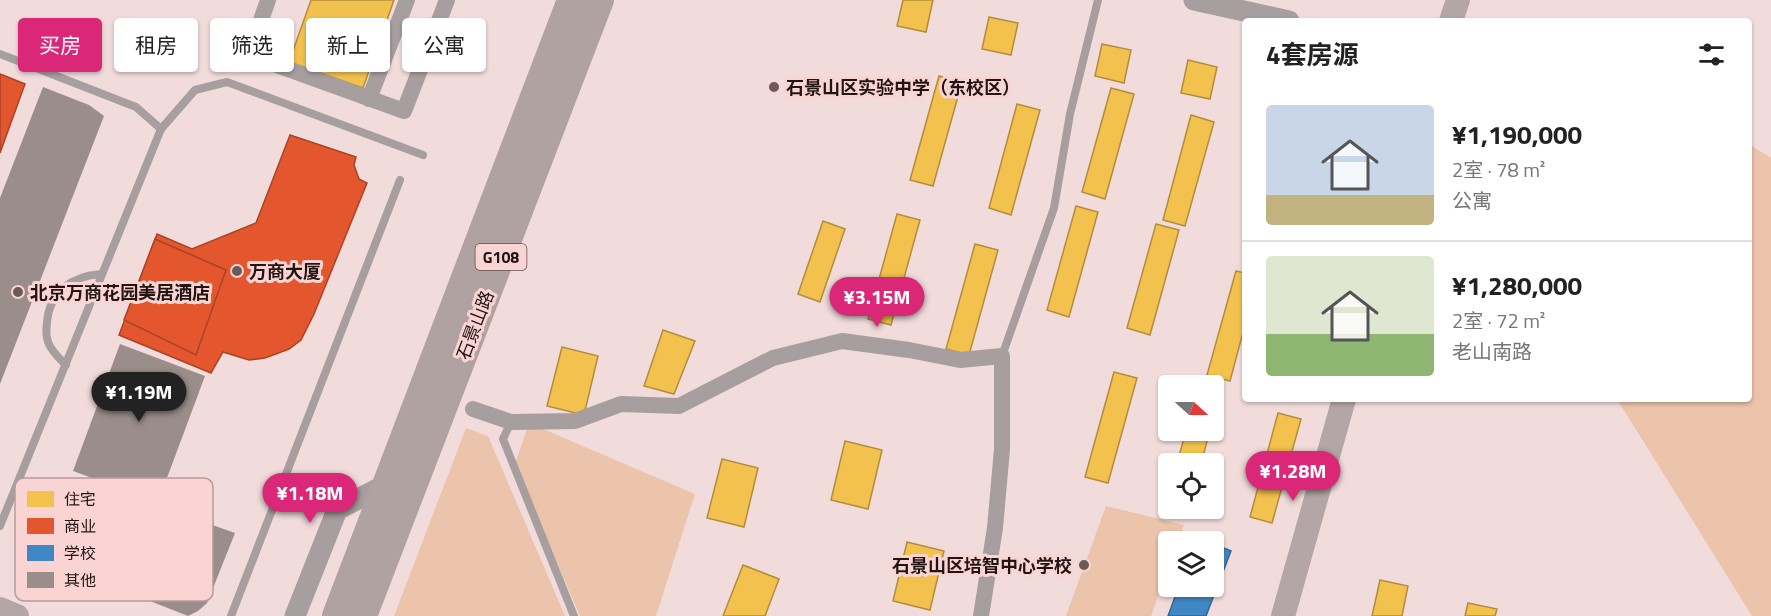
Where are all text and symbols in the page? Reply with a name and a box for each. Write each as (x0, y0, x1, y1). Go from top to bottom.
chip: 买房 (18, 18, 102, 72)
chip: 租房 (114, 18, 198, 72)
chip: 筛选 (210, 18, 294, 72)
chip: 新上 (306, 18, 390, 72)
chip: 公寓 (402, 18, 486, 72)
text: 4套房源 (1266, 35, 1359, 74)
icon: filters (1695, 38, 1728, 71)
place label: 石景山区实验中学（东校区） (786, 74, 1020, 101)
marker: 石景山区实验中学（东校区） (767, 80, 781, 94)
text: ¥1,190,000 (1452, 115, 1582, 154)
icon: home (1314, 129, 1386, 201)
text: 2室 · 78 m² (1452, 154, 1545, 185)
text: 公寓 (1452, 185, 1492, 216)
road number: G108 (476, 244, 526, 270)
place label: 万商大厦 (249, 258, 321, 285)
marker: 万商大厦 (230, 264, 244, 278)
text: ¥1,280,000 (1452, 266, 1582, 305)
pin: ¥3.15M (828, 277, 926, 328)
place label: 北京万商花园美居酒店 (30, 279, 210, 306)
icon: home (1314, 280, 1386, 352)
text: ¥3.15M (843, 281, 911, 312)
marker: 北京万商花园美居酒店 (11, 285, 25, 299)
street label: 石景山路 (449, 287, 501, 363)
text: 2室 · 72 m² (1452, 305, 1545, 336)
text: 老山南路 (1452, 336, 1532, 367)
pin: ¥1.19M (90, 372, 188, 423)
north arrow (1158, 375, 1224, 441)
map controls (1158, 375, 1224, 597)
text: ¥1.19M (105, 376, 173, 407)
pin: ¥1.28M (1244, 451, 1342, 502)
button: locate (1158, 453, 1224, 519)
text: ¥1.28M (1259, 455, 1327, 486)
pin: ¥1.18M (261, 473, 359, 524)
text: ¥1.18M (276, 477, 344, 508)
legend (15, 478, 213, 601)
text: 住宅 (64, 487, 96, 511)
text: 商业 (64, 514, 96, 538)
button: layers (1158, 531, 1224, 597)
text: 学校 (64, 541, 96, 565)
place label: 石景山区培智中心学校 (892, 552, 1072, 579)
marker: 石景山区培智中心学校 (1077, 558, 1091, 572)
text: 其他 (64, 568, 96, 592)

